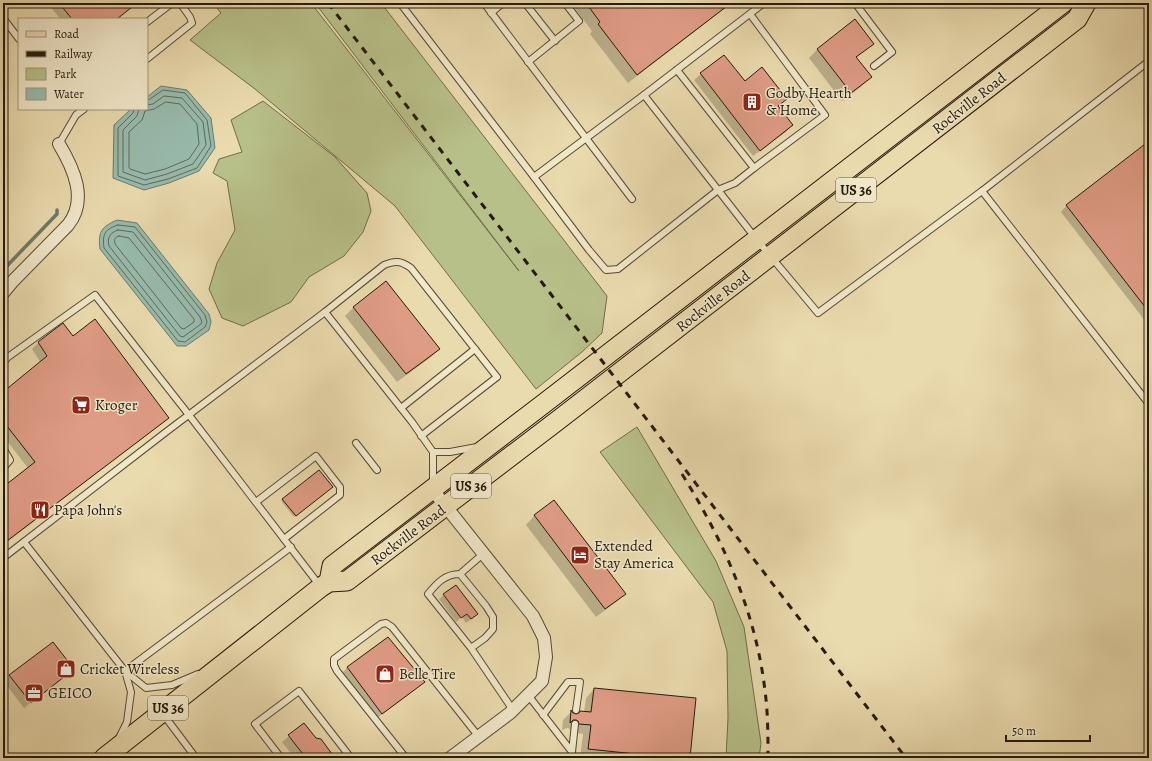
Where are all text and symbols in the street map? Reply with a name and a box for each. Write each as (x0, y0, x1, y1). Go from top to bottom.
legend (18, 18, 148, 110)
text: Road (54, 26, 80, 42)
text: Railway (54, 46, 93, 62)
text: Park (54, 66, 77, 82)
street label: Rockville Road (928, 67, 1011, 138)
place label: Godby Hearth & Home (766, 83, 852, 120)
text: Water (53, 86, 84, 102)
building icon: Godby Hearth & Home (741, 91, 763, 113)
road number: US 36 (836, 178, 876, 202)
street label: Rockville Road (672, 265, 755, 336)
supermarket icon: Kroger (70, 394, 92, 416)
place label: Kroger (95, 395, 138, 415)
road number: US 36 (451, 474, 491, 498)
restaurant icon: Papa John's (29, 499, 51, 521)
place label: Papa John's (54, 500, 122, 520)
street label: Rockville Road (366, 500, 450, 570)
place label: Extended Stay America (594, 536, 674, 573)
hotel icon: Extended Stay America (569, 544, 591, 566)
shop icon: Cricket Wireless (55, 658, 77, 680)
place label: Cricket Wireless (80, 659, 180, 679)
shop icon: Belle Tire (374, 663, 396, 685)
place label: Belle Tire (399, 664, 456, 684)
office icon: GEICO (23, 682, 45, 704)
place label: GEICO (48, 683, 92, 703)
road number: US 36 (148, 696, 188, 720)
scale bar (1006, 717, 1090, 743)
text: 50 m (1012, 723, 1036, 739)

